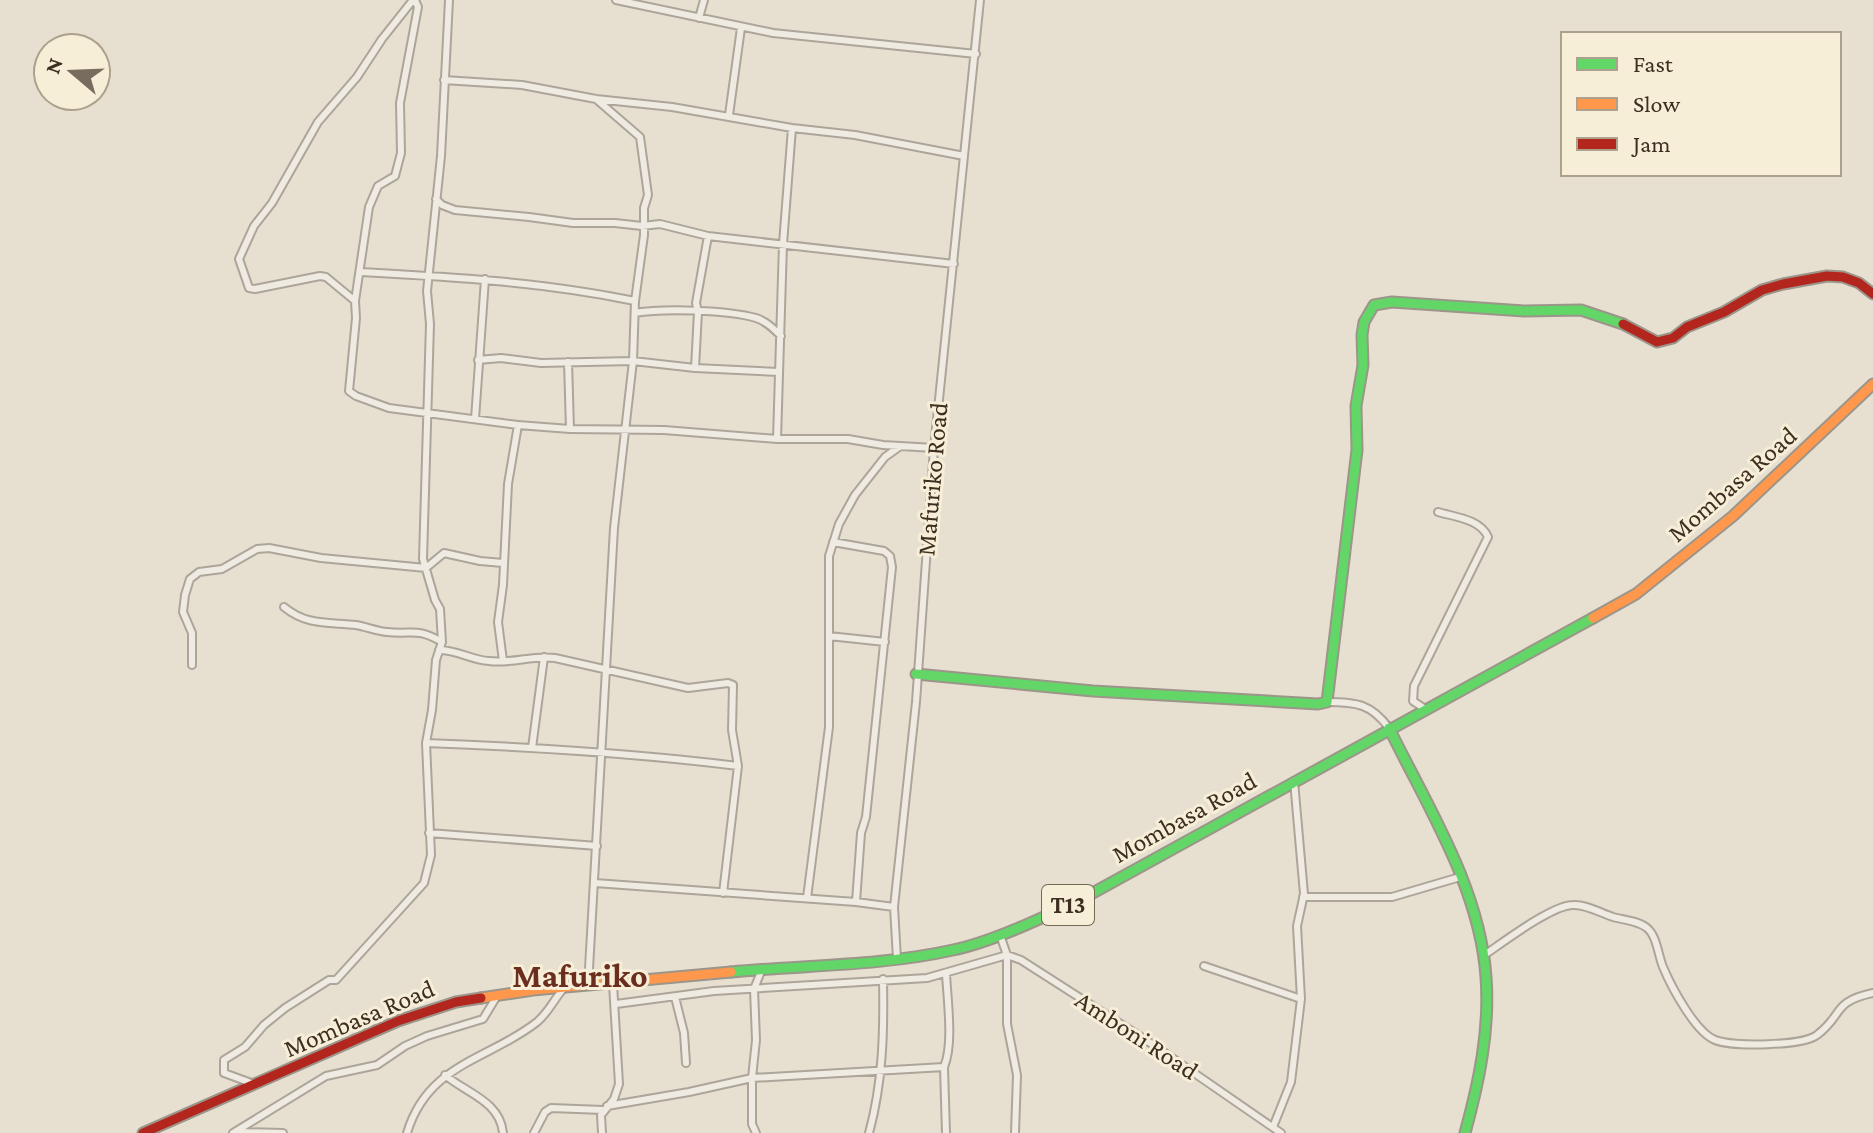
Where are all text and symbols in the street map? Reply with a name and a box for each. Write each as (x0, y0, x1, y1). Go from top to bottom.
north arrow (32, 32, 112, 112)
legend (1561, 32, 1841, 176)
text: Fast (1633, 50, 1674, 77)
text: N (39, 54, 68, 77)
text: Slow (1633, 90, 1680, 117)
text: Jam (1631, 130, 1671, 157)
street label: Mafuriko Road (911, 401, 954, 557)
street label: Mombasa Road (1662, 421, 1803, 548)
street label: Mombasa Road (1107, 766, 1262, 869)
road number: T13 (1042, 885, 1094, 925)
district label: Mafuriko (512, 957, 648, 994)
street label: Mombasa Road (280, 974, 439, 1063)
street label: Amboni Road (1070, 985, 1204, 1086)

